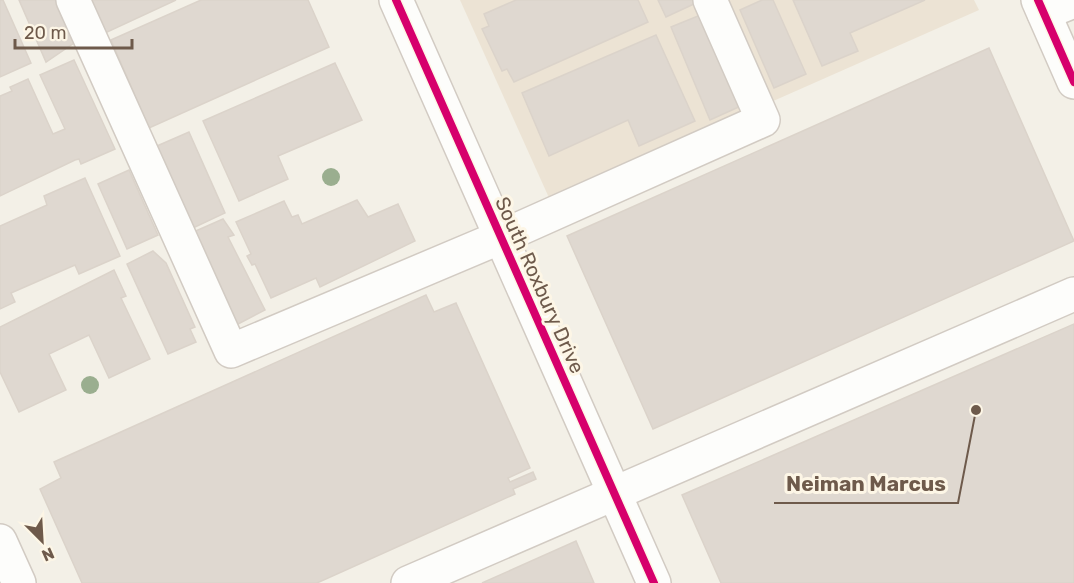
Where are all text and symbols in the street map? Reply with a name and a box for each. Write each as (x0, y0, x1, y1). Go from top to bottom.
scale bar (15, 12, 132, 50)
text: 20 m (24, 22, 66, 44)
street label: South Roxbury Drive (490, 193, 590, 377)
callout: Neiman Marcus (774, 464, 958, 503)
text: Neiman Marcus (786, 471, 946, 496)
north arrow (12, 511, 72, 571)
text: N (39, 543, 57, 565)

